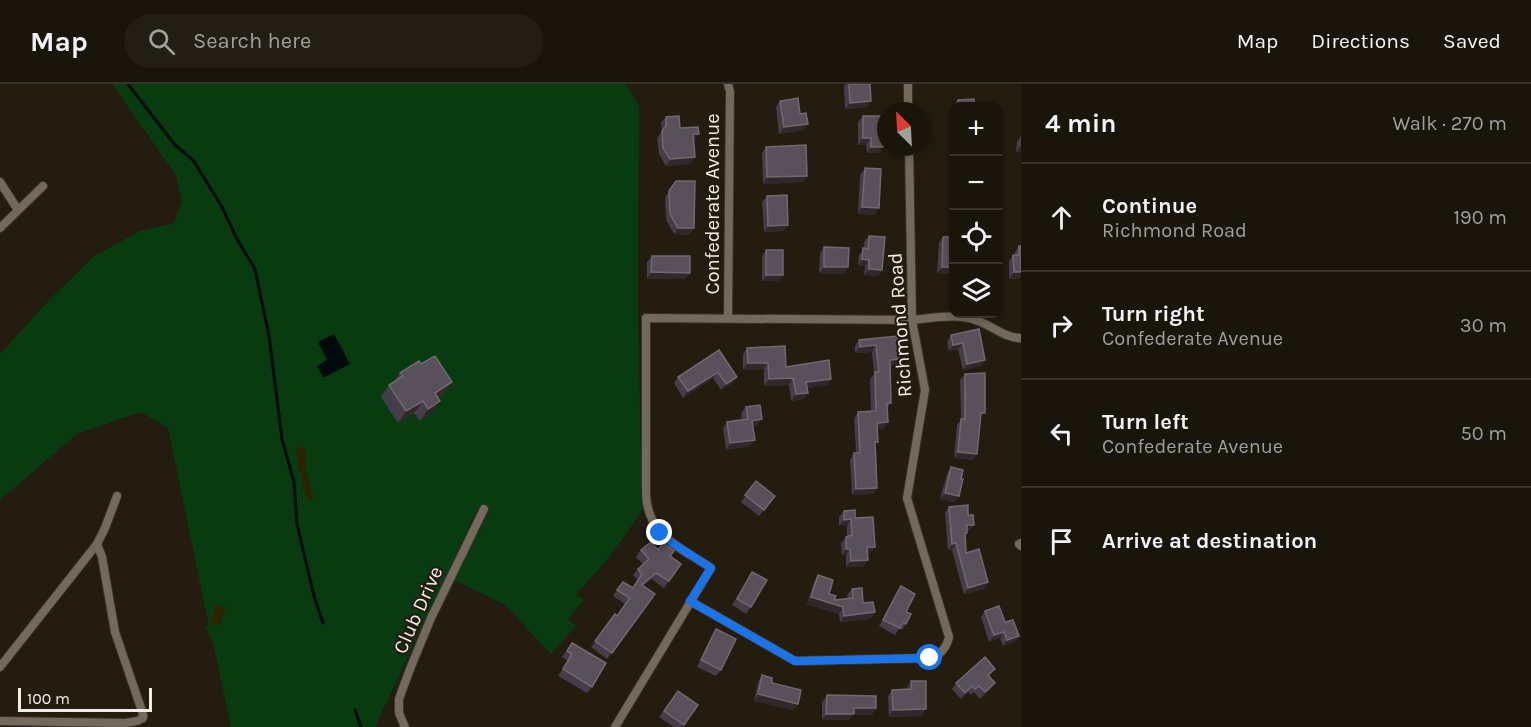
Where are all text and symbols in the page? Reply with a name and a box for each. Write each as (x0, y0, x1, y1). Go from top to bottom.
search box (124, 14, 544, 68)
text: Map (30, 25, 88, 58)
icon: search (145, 25, 178, 58)
text: Search here (193, 28, 311, 54)
text: Map (1237, 29, 1278, 53)
text: Directions (1311, 29, 1410, 53)
text: Saved (1443, 29, 1501, 53)
north arrow (877, 102, 931, 156)
map controls (949, 102, 1003, 318)
button: + (949, 102, 1003, 156)
text: 4 min (1045, 108, 1116, 139)
text: Walk · 270 m (1393, 112, 1507, 135)
street label: Confederate Avenue (701, 113, 724, 295)
button: − (949, 156, 1003, 210)
text: Continue (1102, 193, 1197, 219)
icon: ahead (1045, 201, 1078, 234)
text: 190 m (1453, 206, 1507, 229)
button: locate (949, 210, 1003, 264)
text: Richmond Road (1102, 219, 1247, 242)
street label: Richmond Road (883, 252, 917, 398)
button: layers (949, 264, 1003, 318)
text: Turn right (1102, 301, 1205, 327)
icon: right (1045, 309, 1078, 342)
text: 30 m (1460, 314, 1507, 337)
text: Confederate Avenue (1102, 327, 1283, 350)
text: Turn left (1102, 409, 1189, 435)
icon: left (1045, 417, 1078, 450)
text: 50 m (1460, 422, 1507, 445)
text: Confederate Avenue (1102, 435, 1283, 458)
route end (646, 519, 672, 545)
icon: arrive (1045, 525, 1078, 558)
text: Arrive at destination (1102, 528, 1317, 554)
street label: Club Drive (389, 563, 447, 657)
route start (916, 644, 942, 670)
scale bar (18, 685, 152, 712)
text: 100 m (27, 689, 70, 708)

